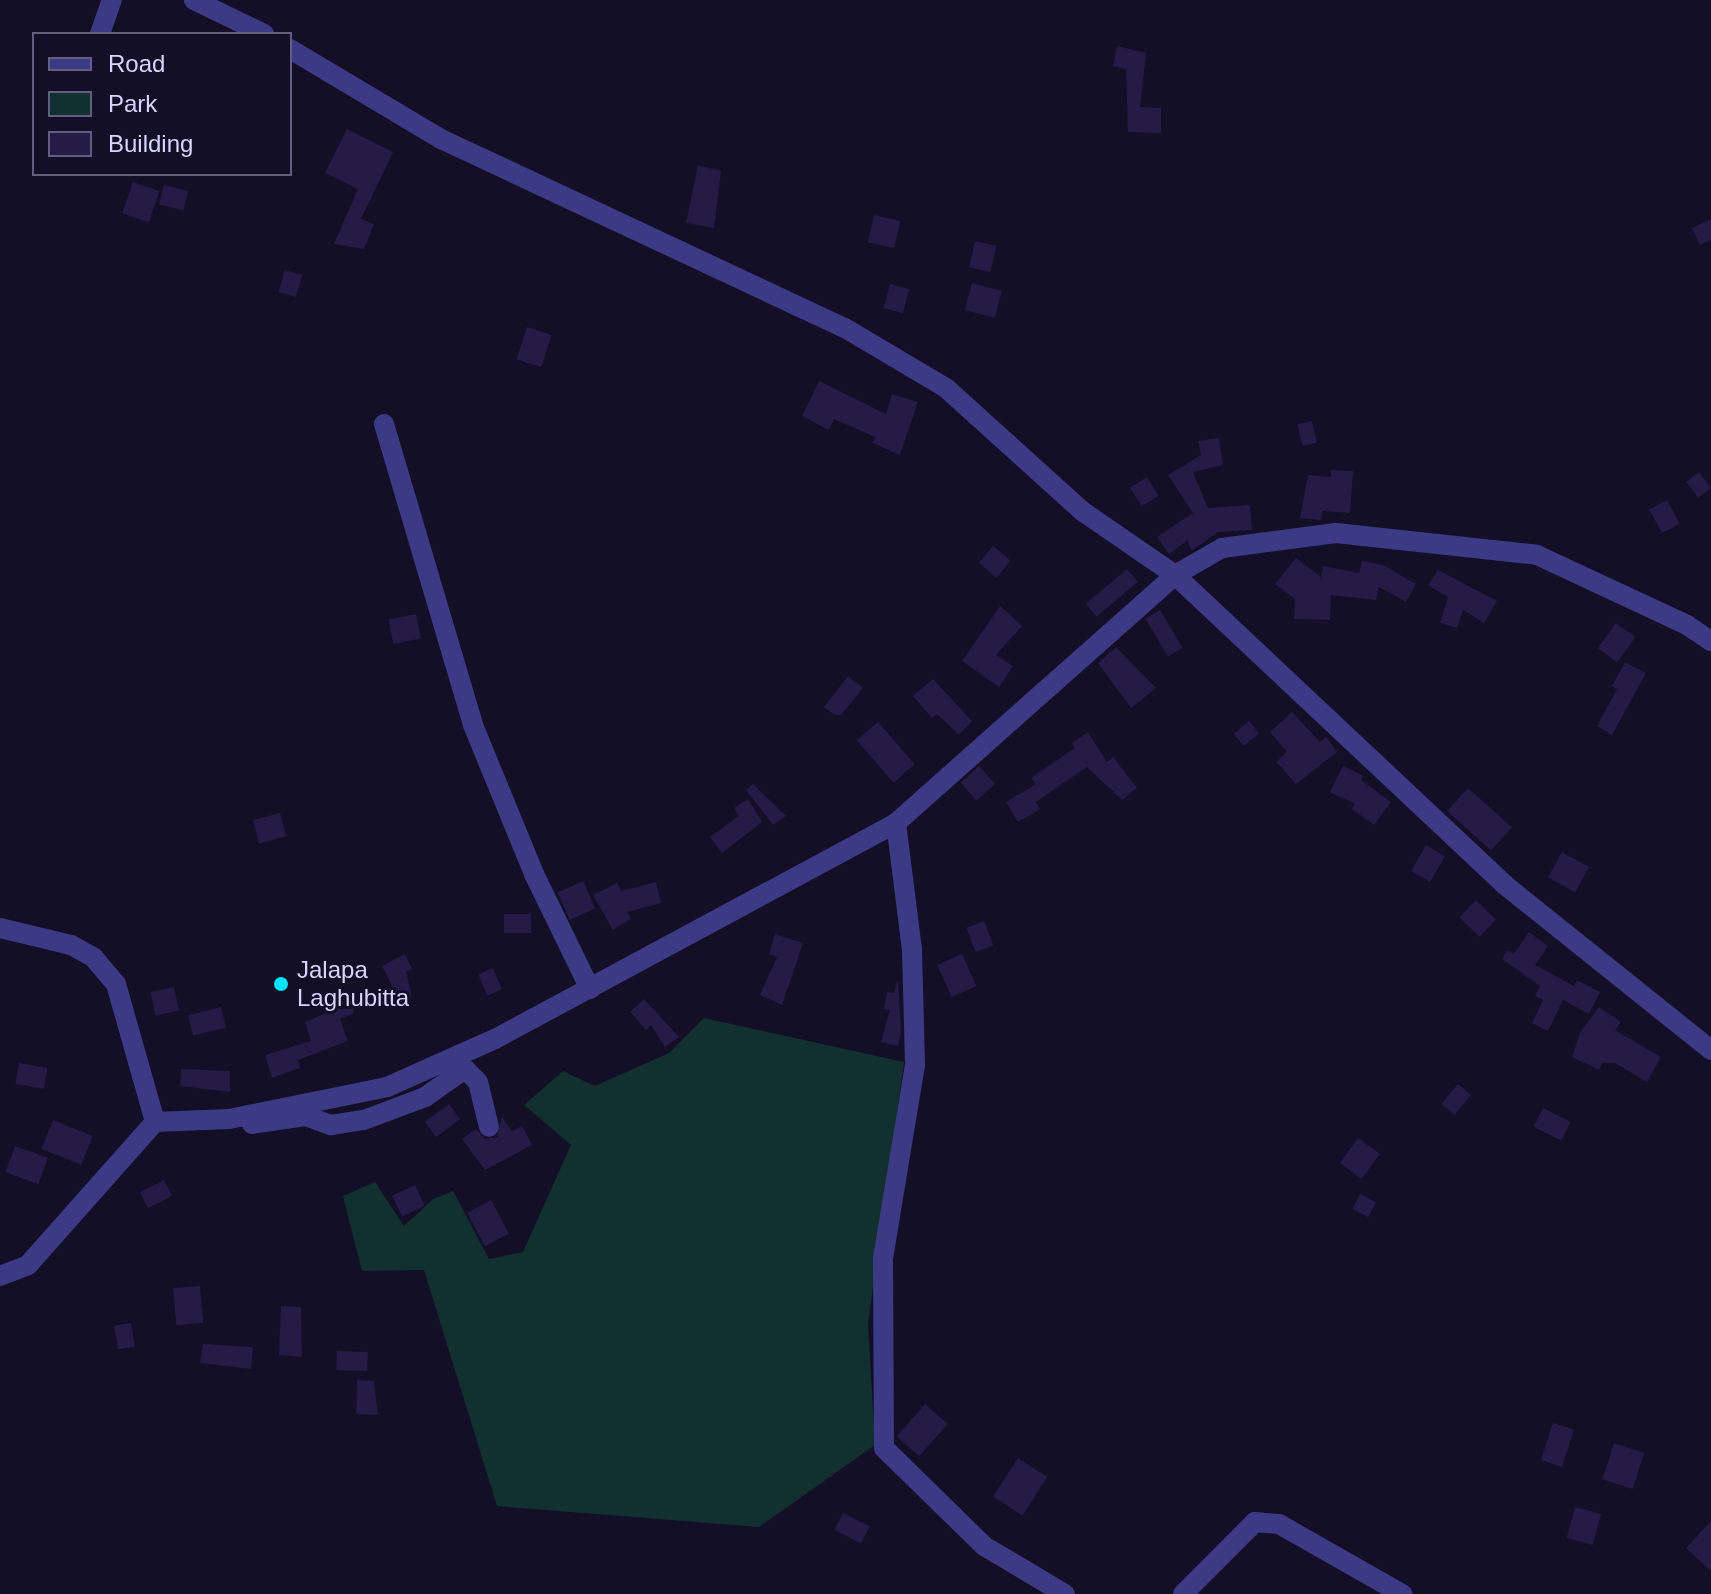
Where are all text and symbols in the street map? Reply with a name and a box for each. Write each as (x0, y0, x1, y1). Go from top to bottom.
legend (32, 32, 292, 176)
text: Road (108, 50, 165, 77)
text: Park (108, 90, 157, 117)
text: Building (108, 130, 193, 157)
place label: Jalapa Laghubitta (297, 956, 409, 1012)
marker: Jalapa Laghubitta (272, 975, 290, 993)

